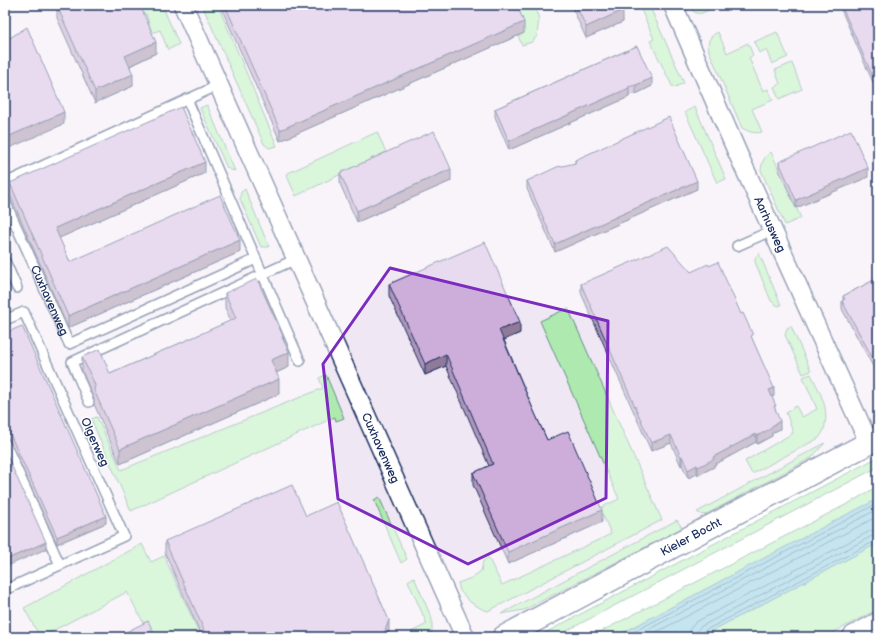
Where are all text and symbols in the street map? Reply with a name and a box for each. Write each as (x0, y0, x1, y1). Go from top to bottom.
street label: Aarhusweg (750, 195, 789, 255)
street label: Cuxhavenweg (27, 263, 71, 338)
street label: Cuxhavenweg (358, 410, 402, 486)
street label: Olgerweg (77, 415, 112, 469)
street label: Kieler Bocht (658, 515, 724, 560)

